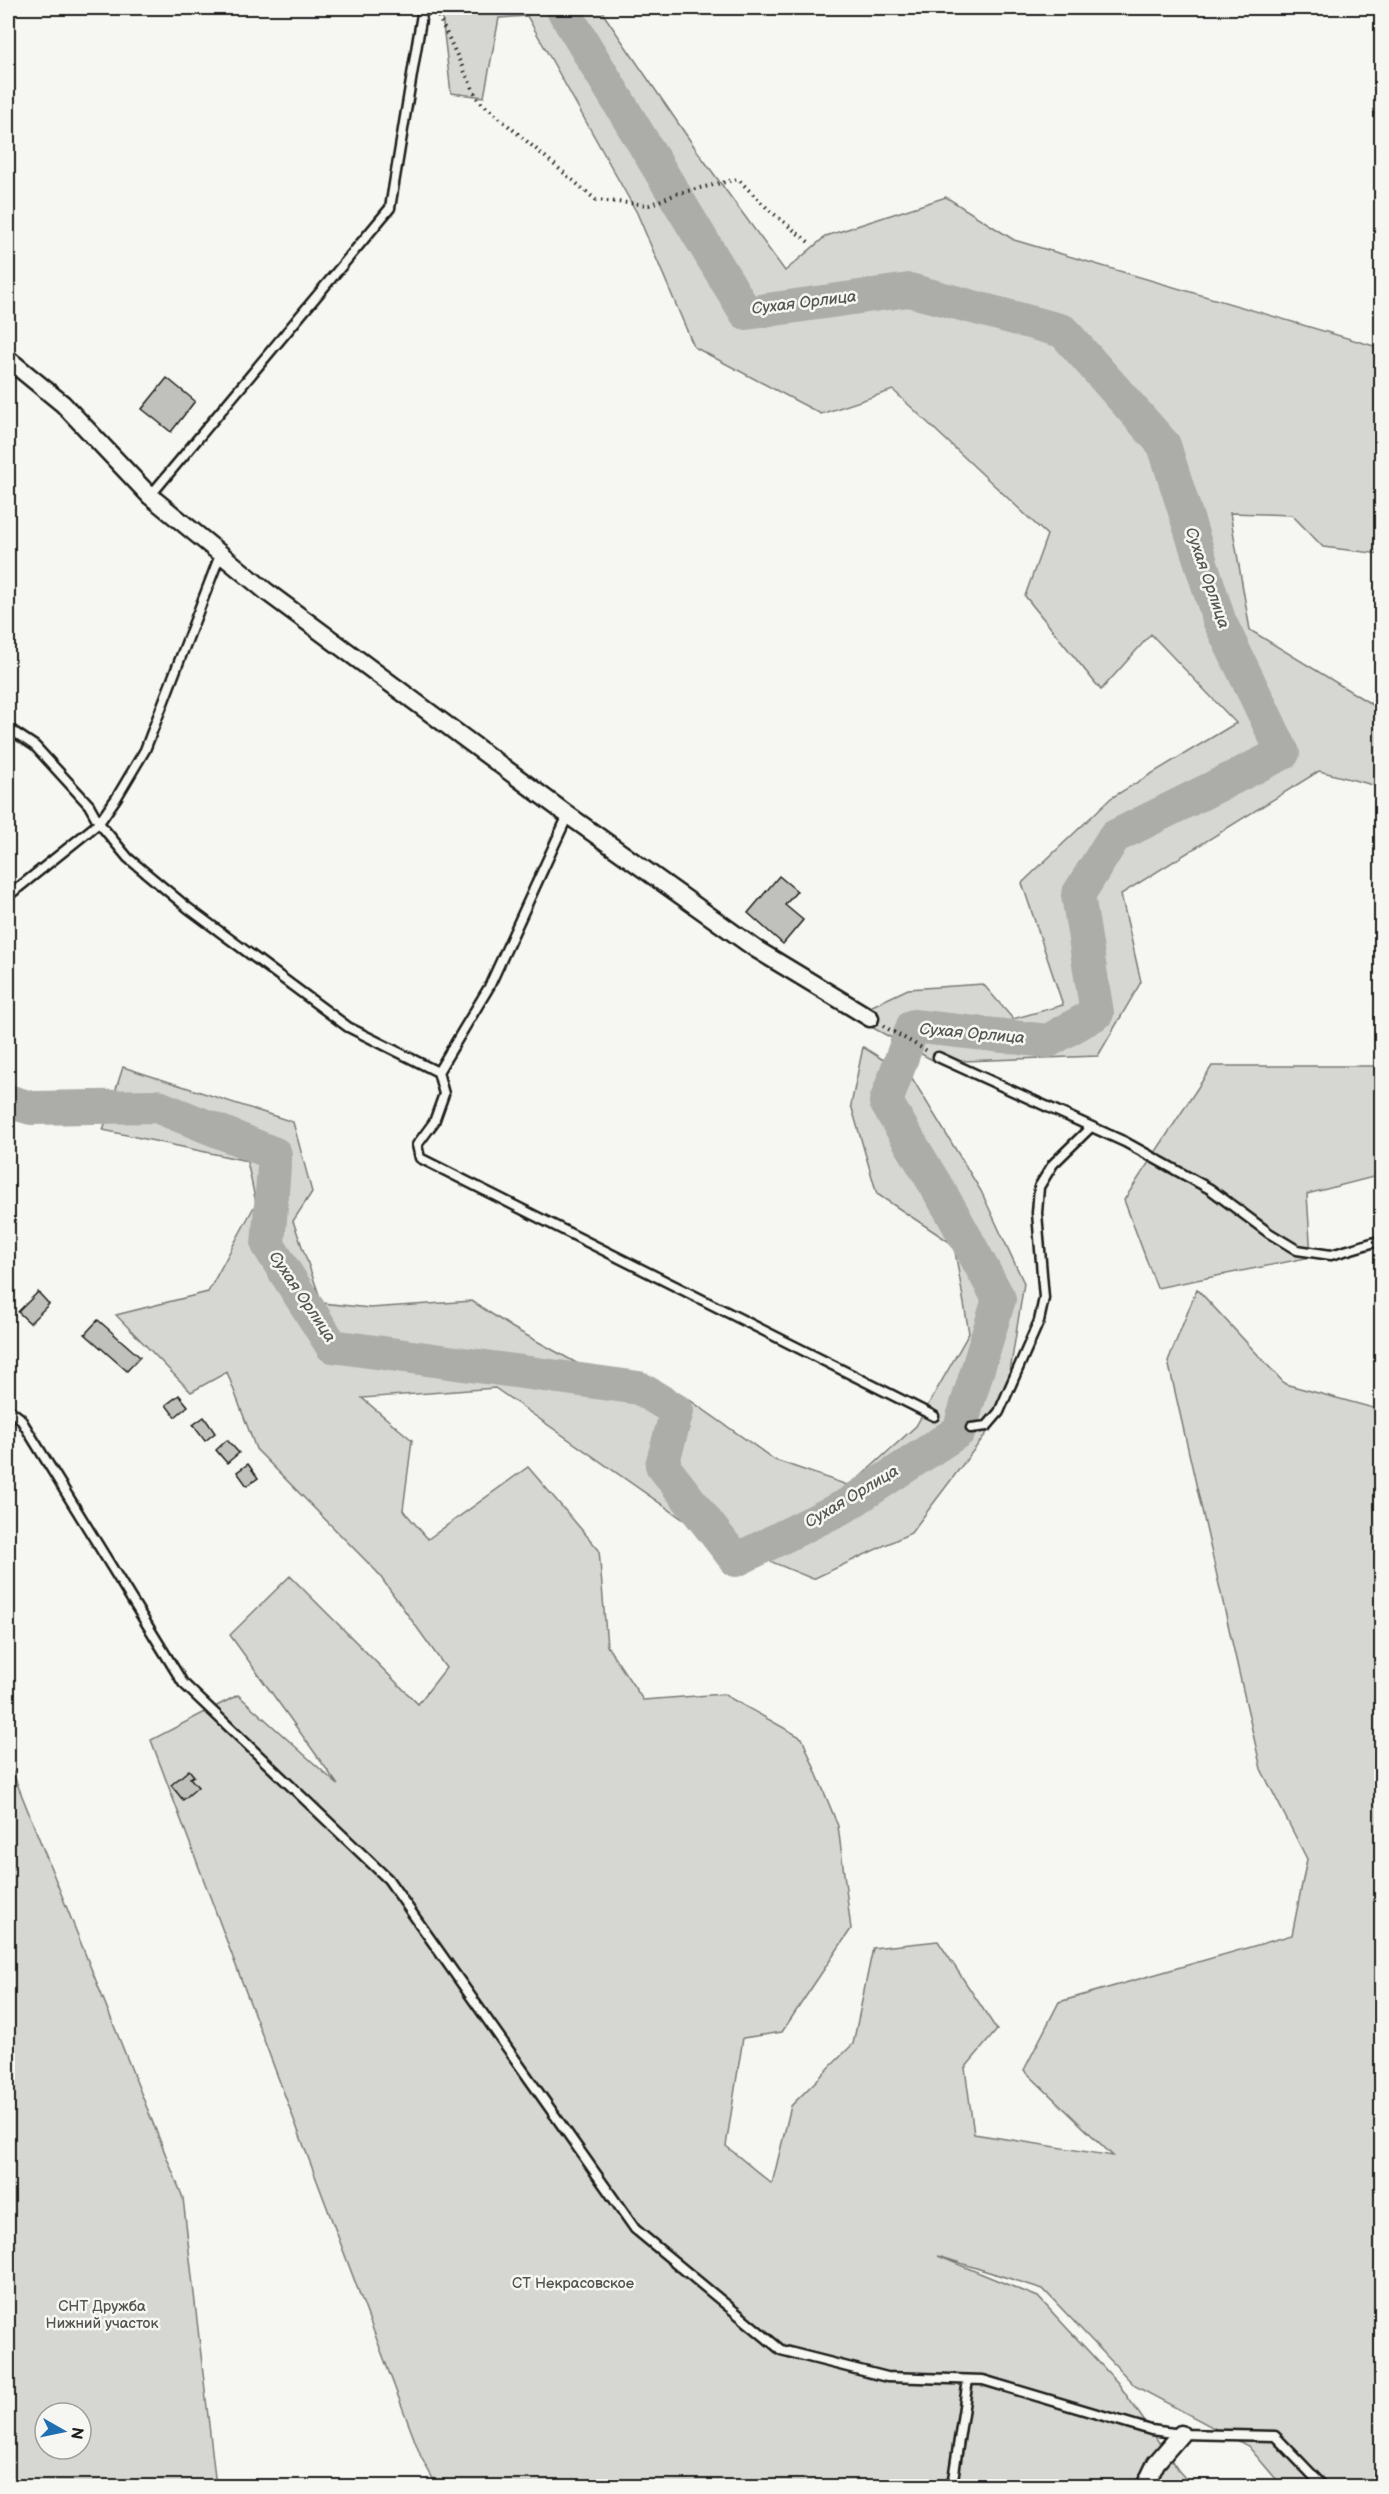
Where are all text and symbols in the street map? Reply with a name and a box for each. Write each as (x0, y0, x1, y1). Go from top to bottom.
water label: Сухая Орлица (750, 287, 858, 319)
water label: Сухая Орлица (1181, 525, 1233, 631)
water label: Сухая Орлица (919, 1020, 1025, 1048)
water label: Сухая Орлица (265, 1248, 339, 1346)
water label: Сухая Орлица (802, 1462, 902, 1532)
park label: СТ Некрасовское (512, 2274, 634, 2293)
park label: СНТ Дружба Нижний участок (46, 2297, 158, 2333)
north arrow (33, 2401, 93, 2461)
text: N (66, 2426, 87, 2441)

